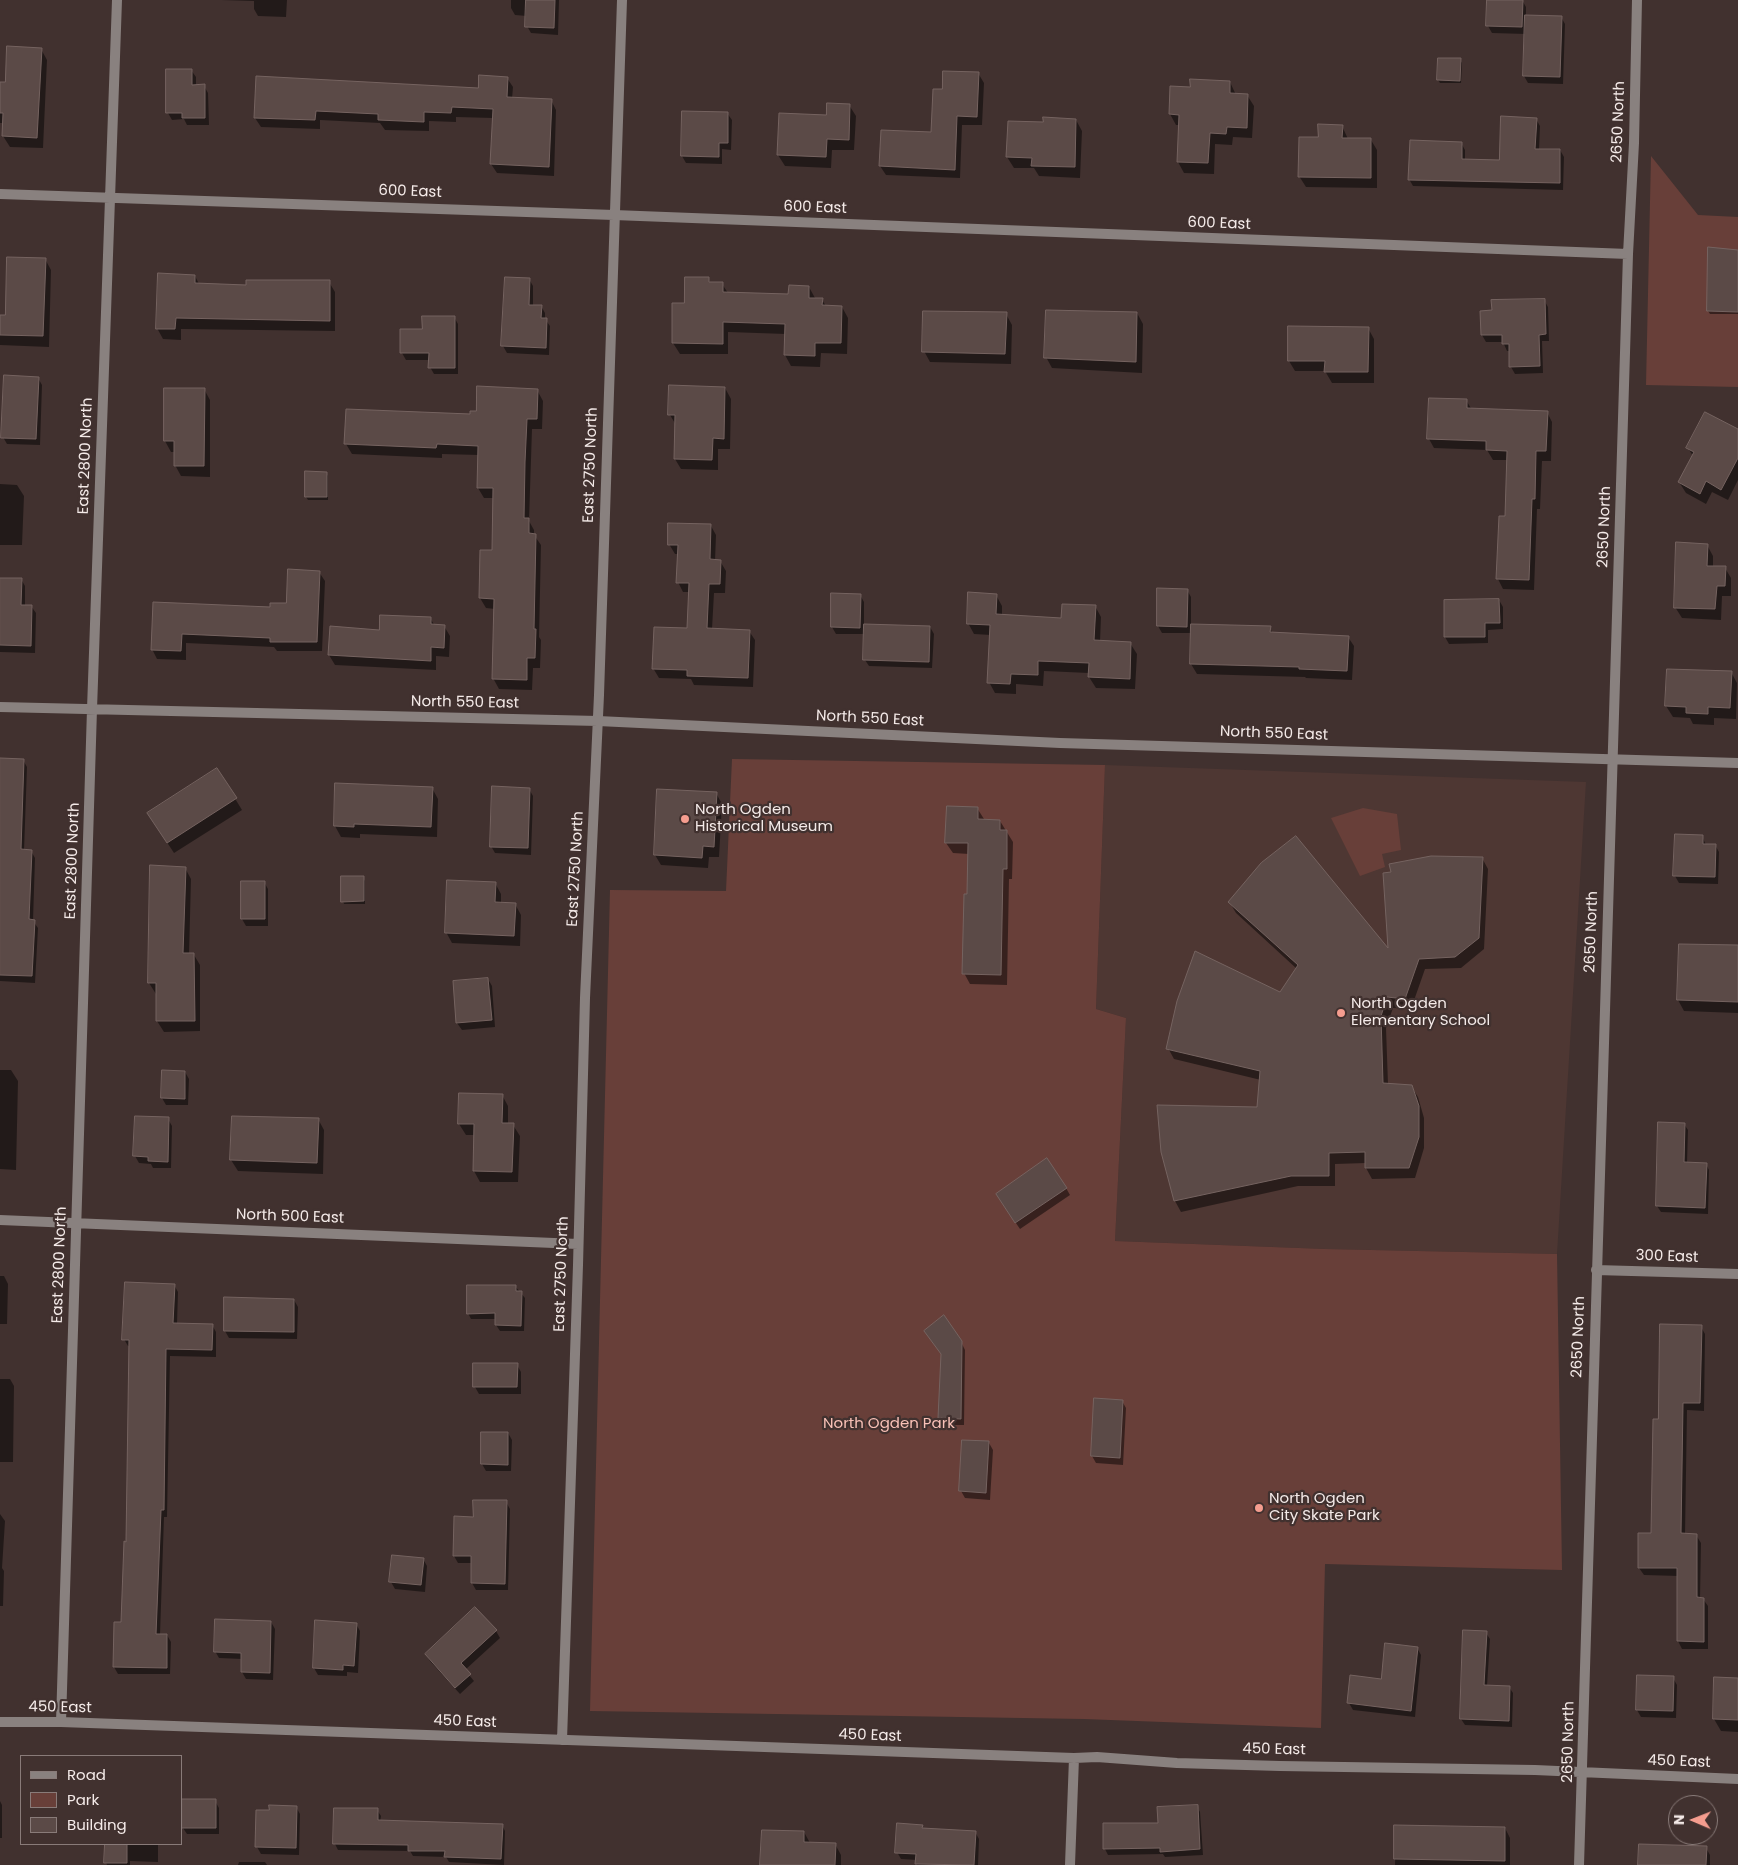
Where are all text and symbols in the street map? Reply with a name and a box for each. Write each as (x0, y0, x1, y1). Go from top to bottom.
street label: 2650 North (1609, 81, 1629, 163)
street label: 600 East (378, 182, 442, 202)
street label: 600 East (783, 198, 847, 218)
street label: 600 East (1187, 214, 1251, 234)
street label: East 2800 North (75, 397, 97, 515)
street label: East 2750 North (580, 407, 602, 523)
street label: 2650 North (1595, 486, 1615, 568)
street label: North 550 East (411, 693, 519, 713)
street label: North 550 East (816, 707, 924, 731)
street label: North 550 East (1220, 723, 1328, 745)
place label: North Ogden Historical Museum (695, 801, 833, 836)
street label: East 2800 North (62, 802, 84, 920)
street label: East 2750 North (564, 811, 588, 927)
marker: North Ogden Historical Museum (679, 813, 691, 825)
street label: 2650 North (1582, 891, 1602, 973)
place label: North Ogden Elementary School (1351, 995, 1490, 1030)
marker: North Ogden Elementary School (1335, 1007, 1347, 1019)
street label: East 2800 North (49, 1206, 71, 1324)
street label: North 500 East (236, 1206, 344, 1228)
street label: East 2750 North (551, 1216, 573, 1332)
street label: 300 East (1635, 1247, 1699, 1267)
street label: 2650 North (1569, 1296, 1589, 1378)
park label: North Ogden Park (823, 1415, 955, 1433)
place label: North Ogden City Skate Park (1269, 1490, 1380, 1525)
marker: North Ogden City Skate Park (1253, 1502, 1265, 1514)
street label: 450 East (28, 1698, 92, 1718)
street label: 2650 North (1559, 1701, 1579, 1783)
street label: 450 East (433, 1712, 497, 1732)
street label: 450 East (838, 1726, 902, 1746)
street label: 450 East (1242, 1740, 1306, 1760)
street label: 450 East (1647, 1752, 1711, 1772)
legend (20, 1755, 182, 1845)
text: Road (67, 1764, 106, 1785)
text: Park (67, 1789, 99, 1810)
north arrow (1668, 1795, 1718, 1845)
text: Building (67, 1814, 127, 1835)
text: N (1669, 1814, 1689, 1825)

